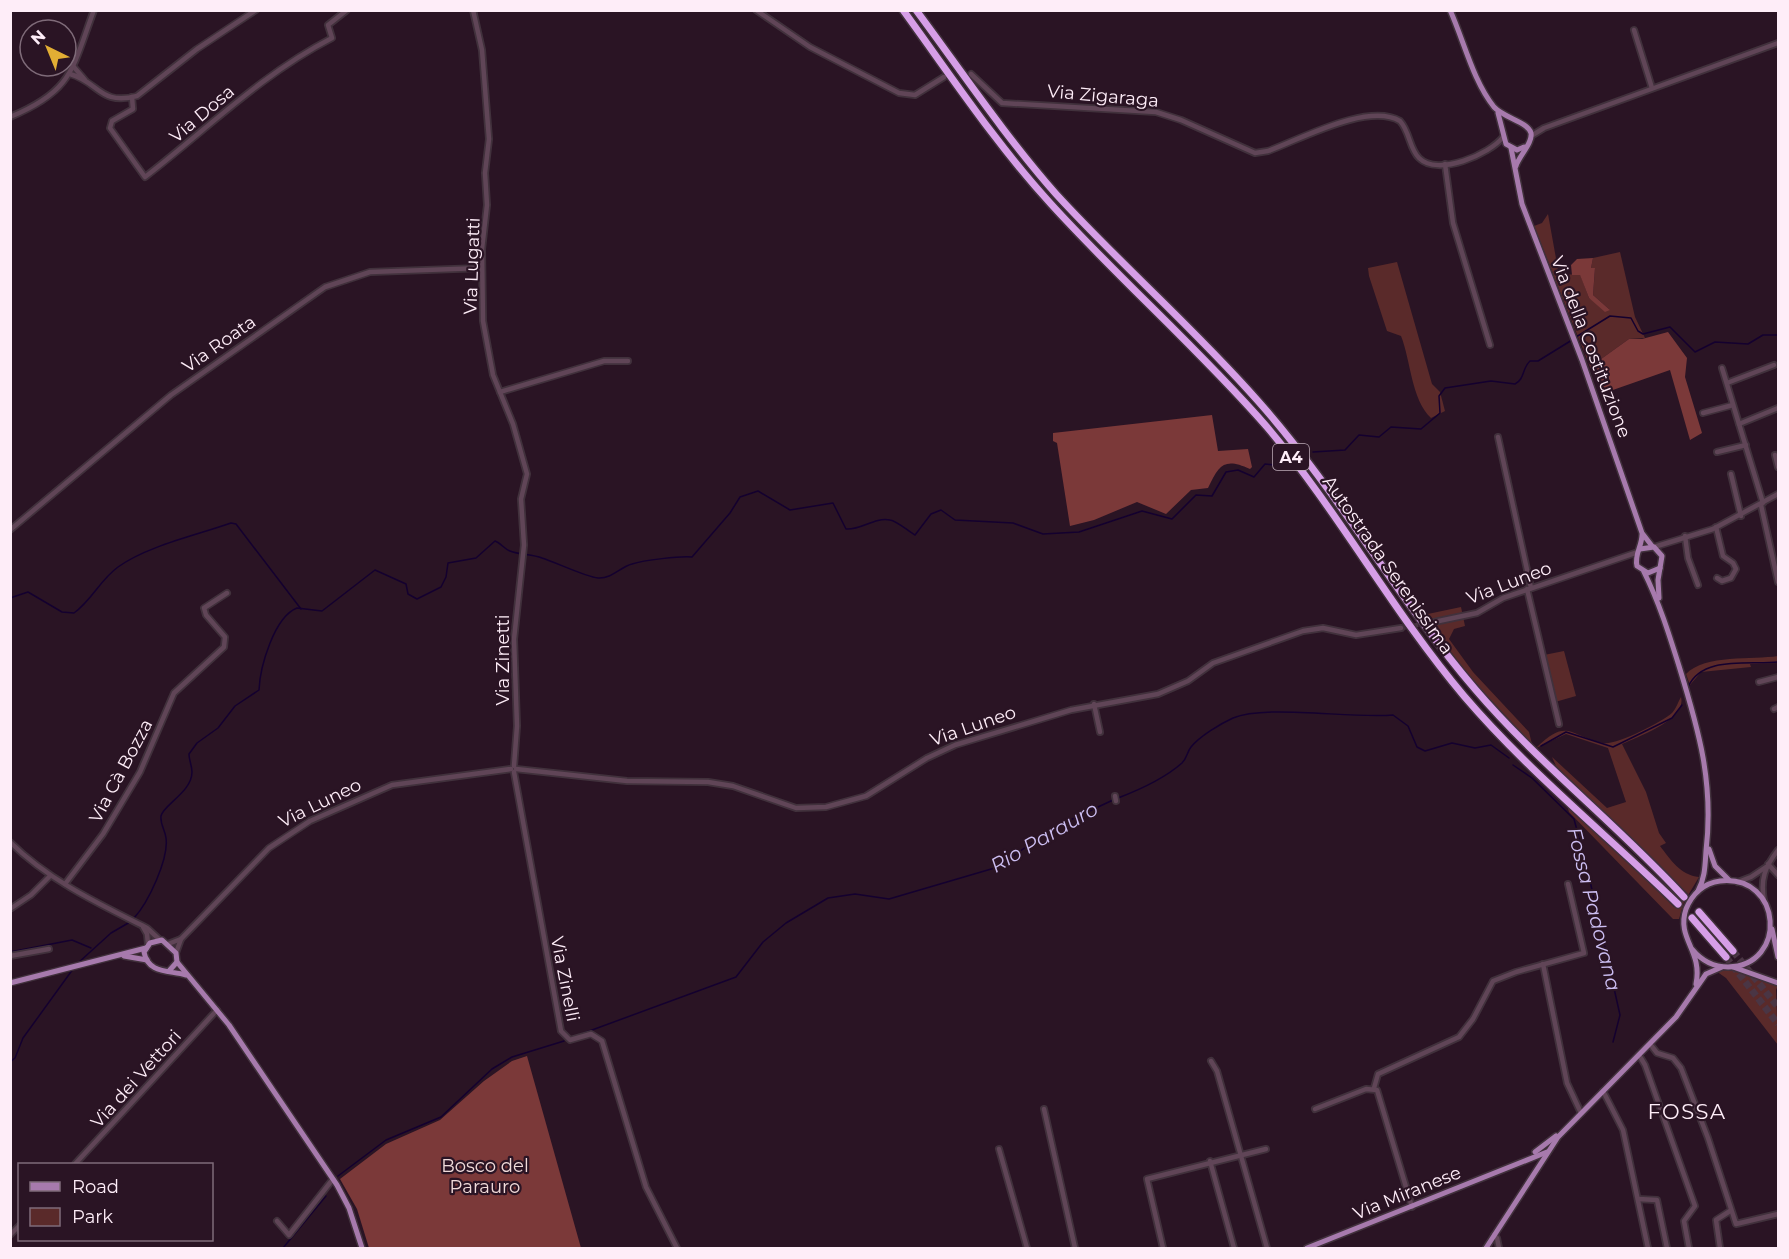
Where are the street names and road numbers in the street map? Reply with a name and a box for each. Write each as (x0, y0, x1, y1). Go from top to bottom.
street label: Via Zigaraga (1046, 80, 1160, 112)
street label: Via Dosa (165, 81, 239, 147)
street label: Via Lugatti (459, 217, 485, 315)
street label: Via della Costituzione (1546, 253, 1636, 441)
street label: Via Roata (178, 311, 260, 377)
road number: A4 (1273, 444, 1309, 470)
street label: Autostrada Serenissima (1318, 472, 1458, 658)
street label: Via Luneo (1463, 557, 1555, 609)
street label: Via Zinetti (492, 614, 514, 706)
street label: Via Luneo (927, 701, 1019, 751)
street label: Via Cà Bozza (85, 715, 157, 827)
street label: Via Luneo (275, 774, 365, 832)
street label: Via Zinelli (546, 934, 584, 1024)
street label: Via dei Vettori (86, 1025, 186, 1133)
street label: Via Miranese (1350, 1161, 1464, 1225)

